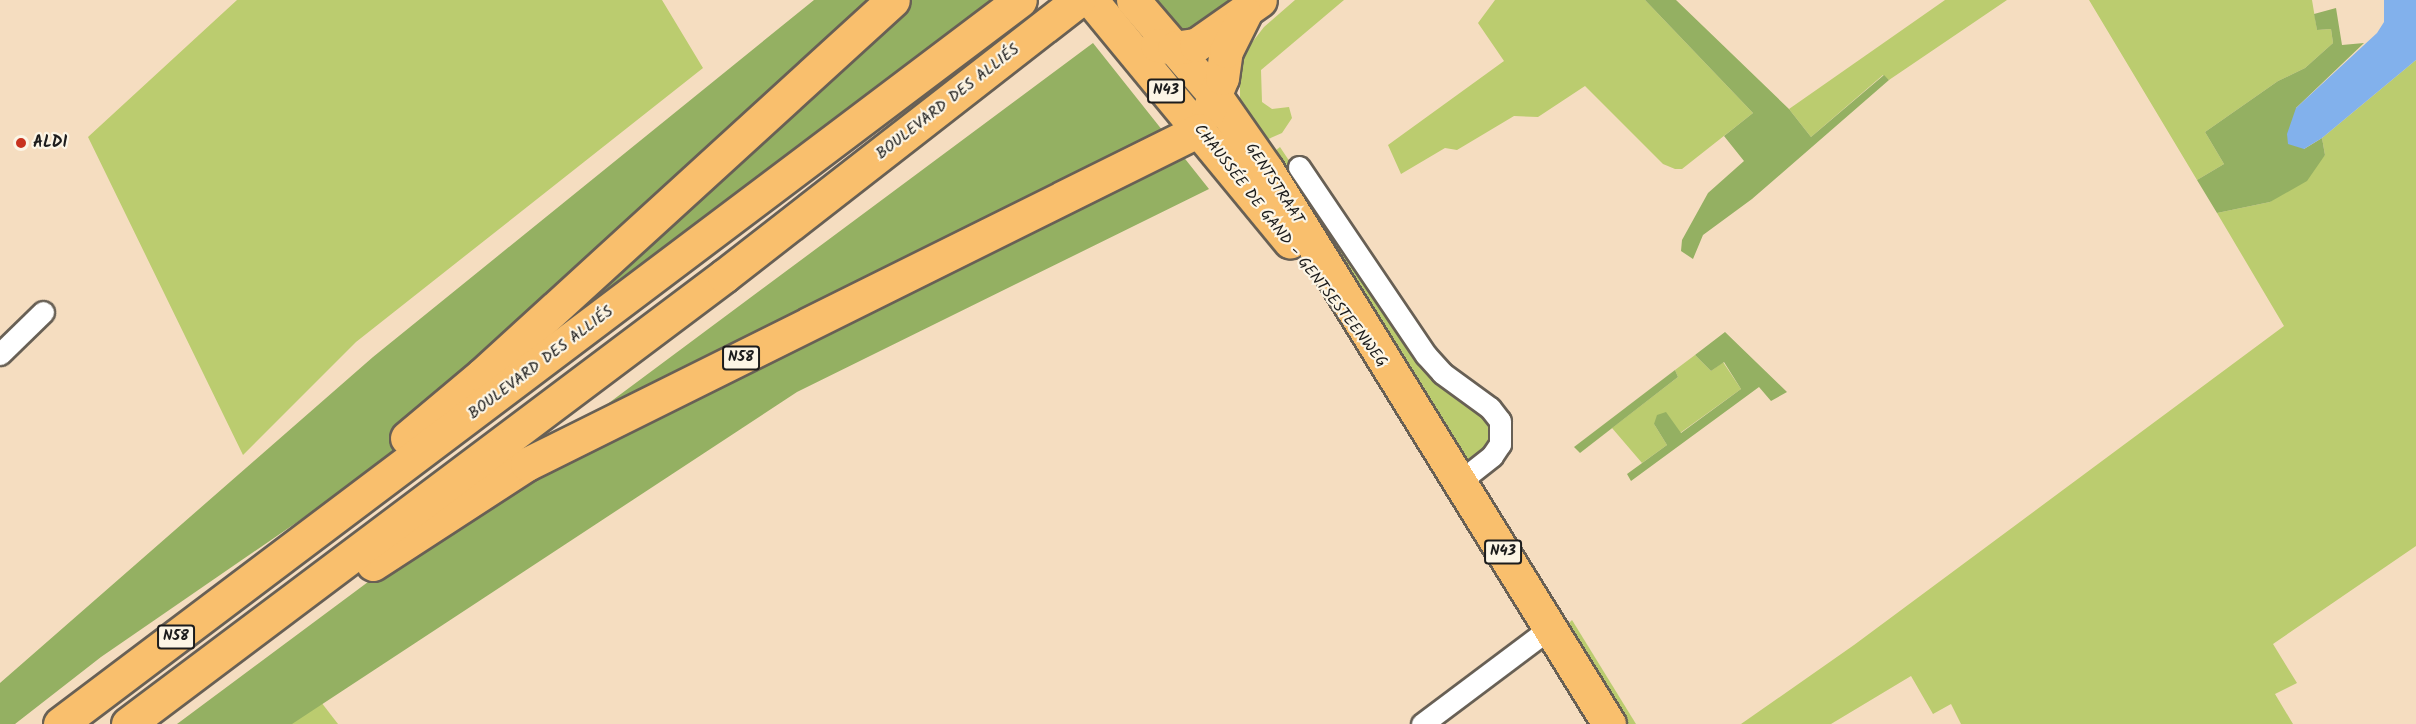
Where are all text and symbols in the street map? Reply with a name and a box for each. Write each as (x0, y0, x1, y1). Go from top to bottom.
street label: BOULEVARD DES ALLIÉS (873, 40, 1023, 164)
road number: N43 (1146, 79, 1186, 103)
street label: CHAUSSÉE DE GAND - GENTSESTEENWEG (1189, 121, 1391, 371)
place label: ALDI (33, 133, 67, 153)
marker: ALDI (14, 136, 28, 150)
street label: GENTSTRAAT (1241, 140, 1307, 228)
street label: BOULEVARD DES ALLIÉS (465, 302, 617, 424)
road number: N58 (722, 346, 760, 370)
road number: N43 (1484, 540, 1522, 564)
road number: N58 (156, 625, 195, 649)

